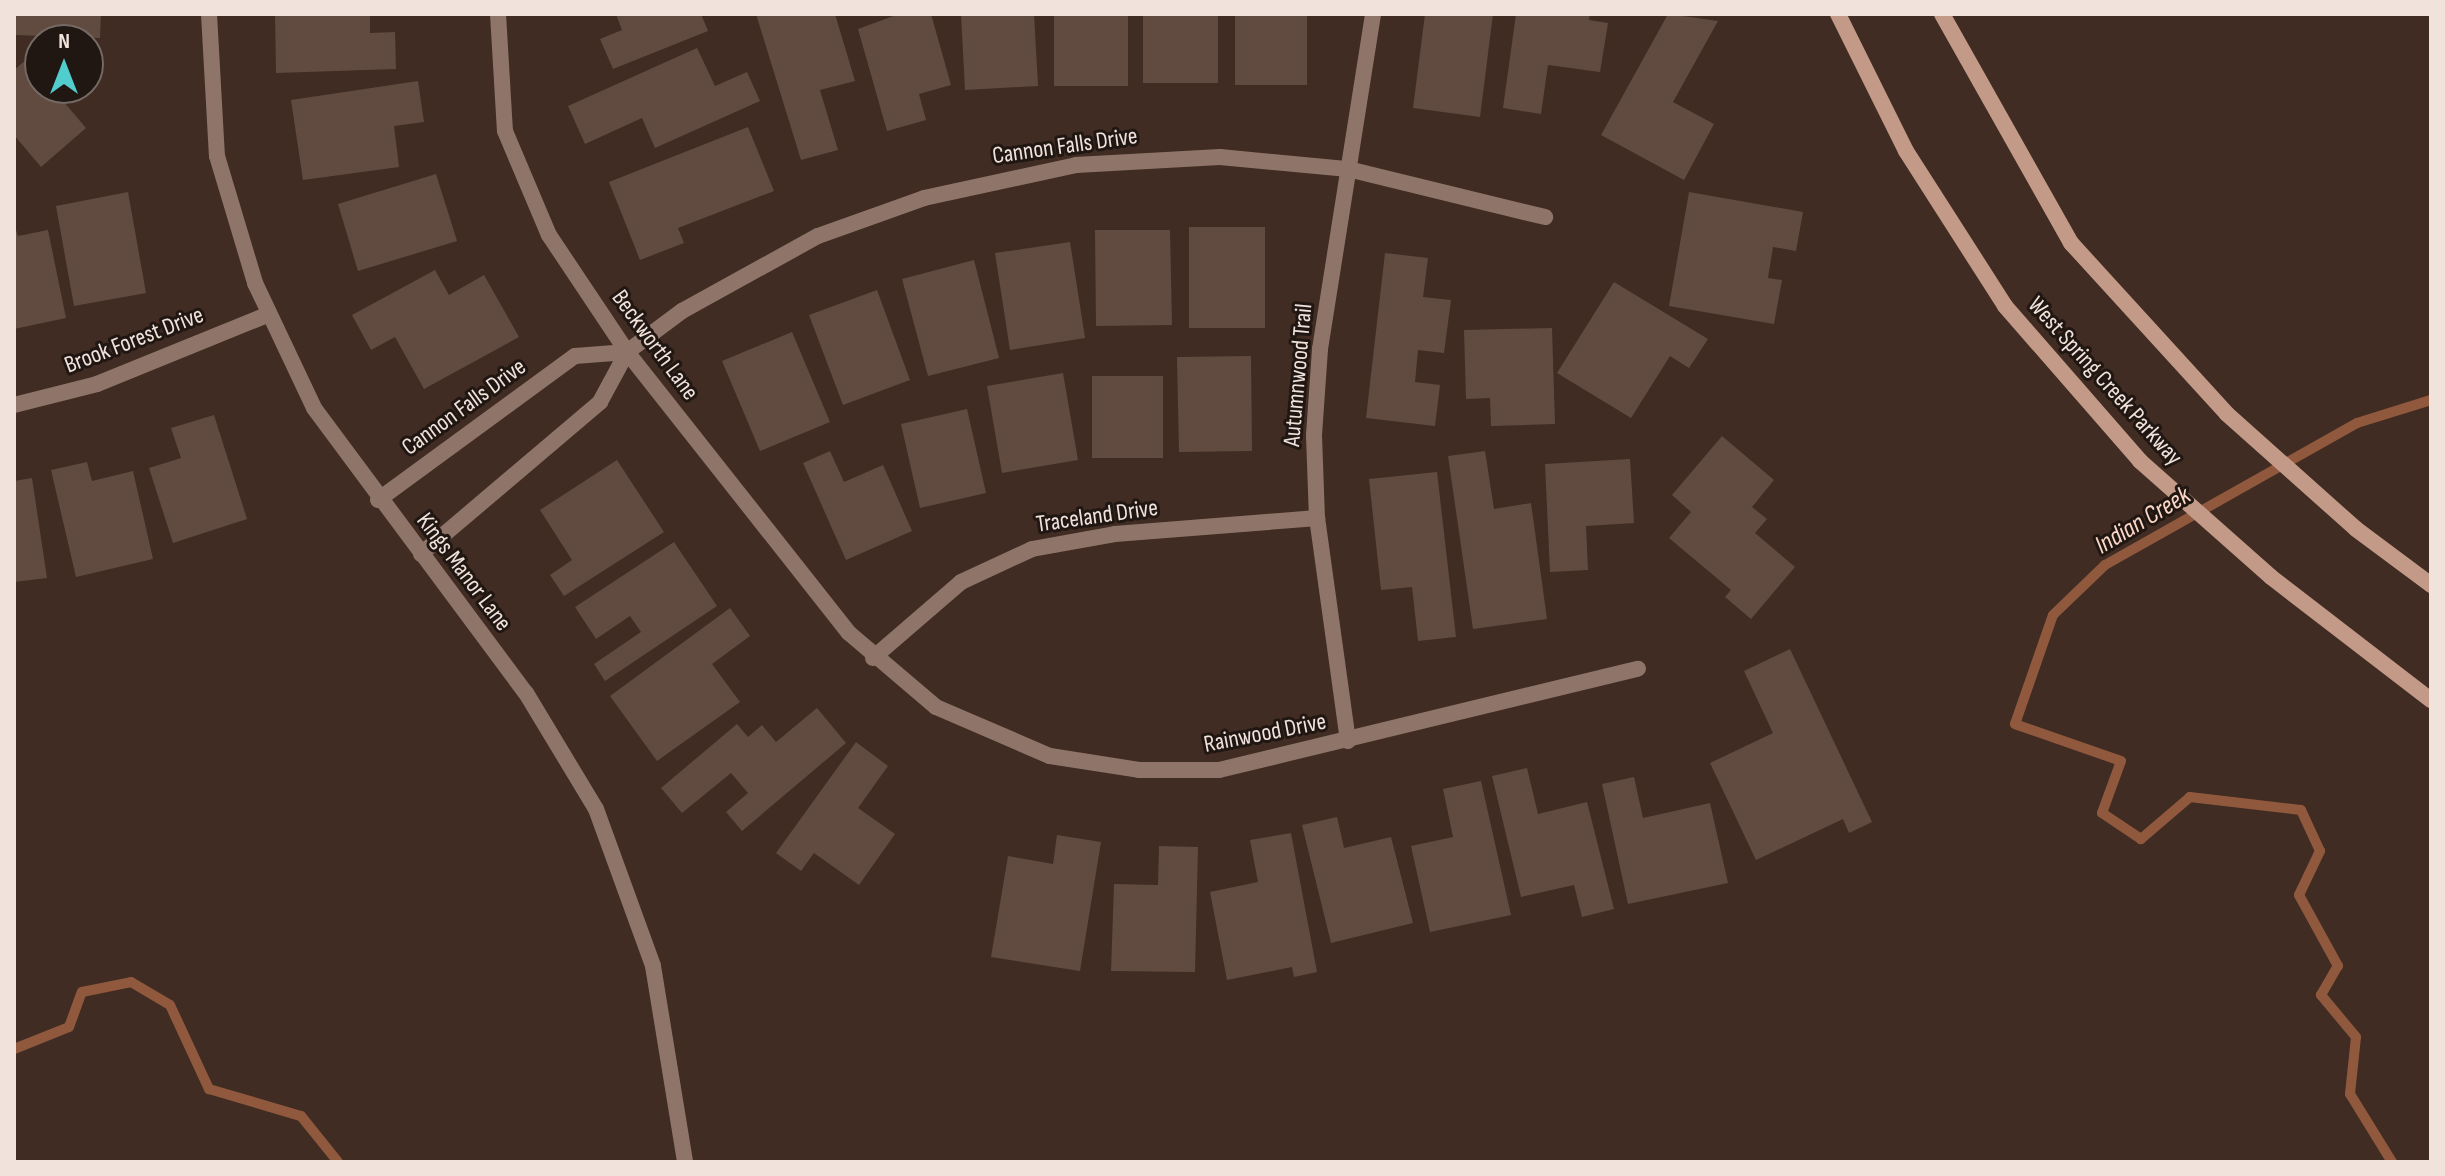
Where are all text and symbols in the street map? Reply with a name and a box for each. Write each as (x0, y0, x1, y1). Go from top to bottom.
north arrow (24, 24, 104, 104)
text: N (58, 28, 70, 55)
street label: Cannon Falls Drive (991, 122, 1139, 170)
street label: Beckworth Lane (605, 284, 705, 406)
street label: West Spring Creek Parkway (2022, 291, 2188, 471)
street label: Brook Forest Drive (60, 300, 208, 380)
street label: Autumnwood Trail (1277, 302, 1319, 448)
street label: Cannon Falls Drive (396, 352, 532, 462)
water label: Indian Creek (2089, 480, 2197, 562)
street label: Traceland Drive (1034, 493, 1160, 539)
street label: Kings Manor Lane (410, 507, 518, 637)
street label: Rainwood Drive (1202, 707, 1328, 759)

